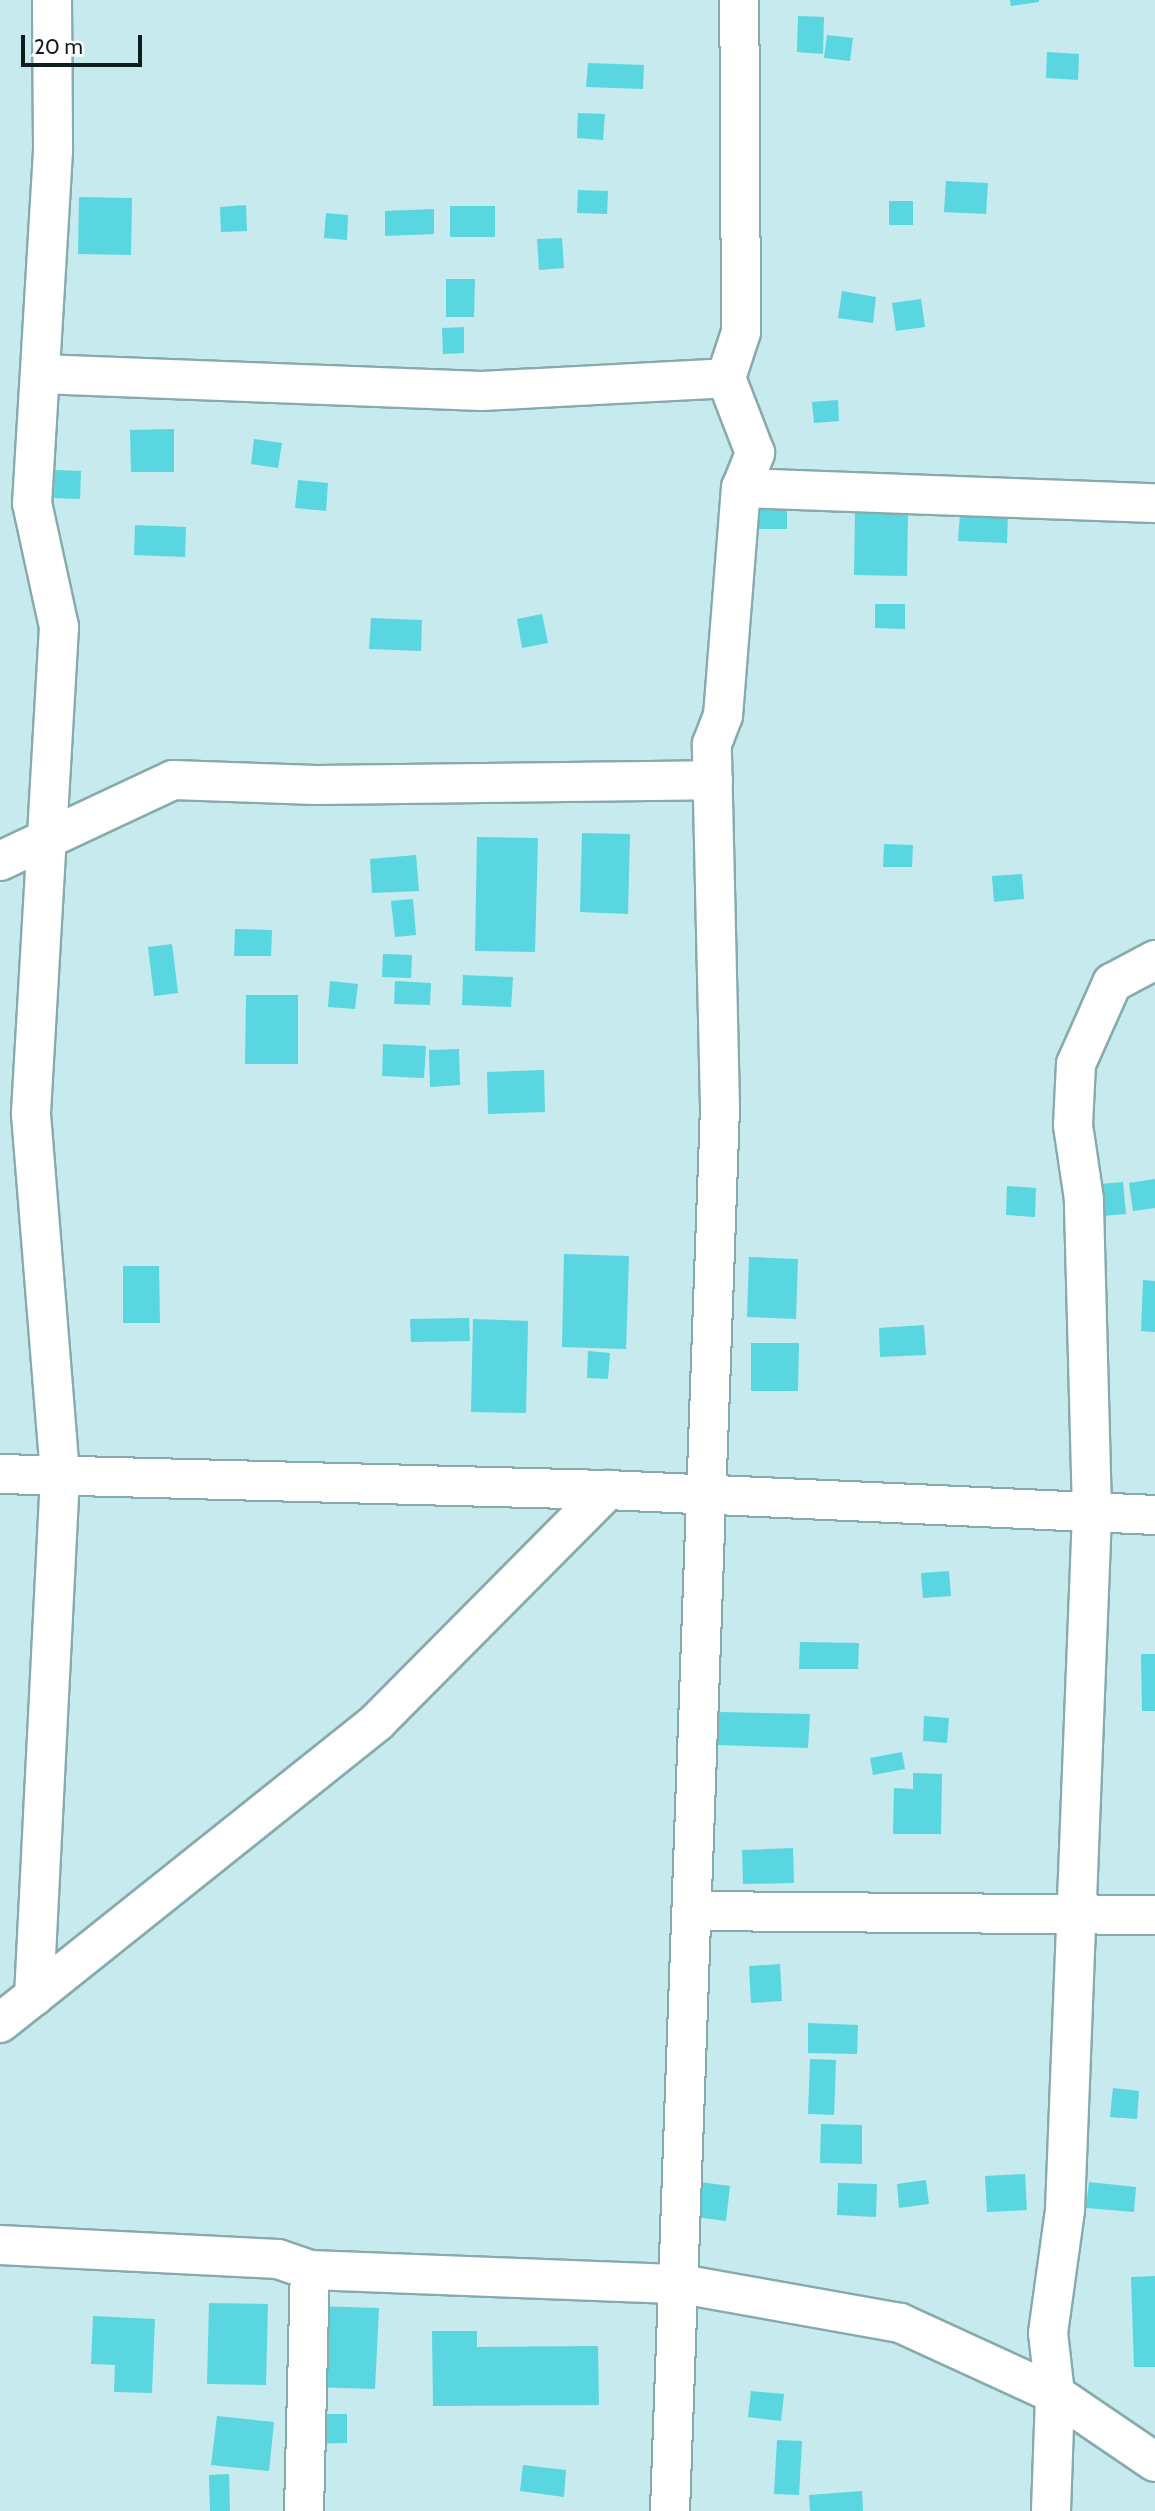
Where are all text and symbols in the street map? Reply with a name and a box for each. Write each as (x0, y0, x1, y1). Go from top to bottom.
scale bar (24, 21, 145, 65)
text: 20 m (34, 34, 83, 59)

